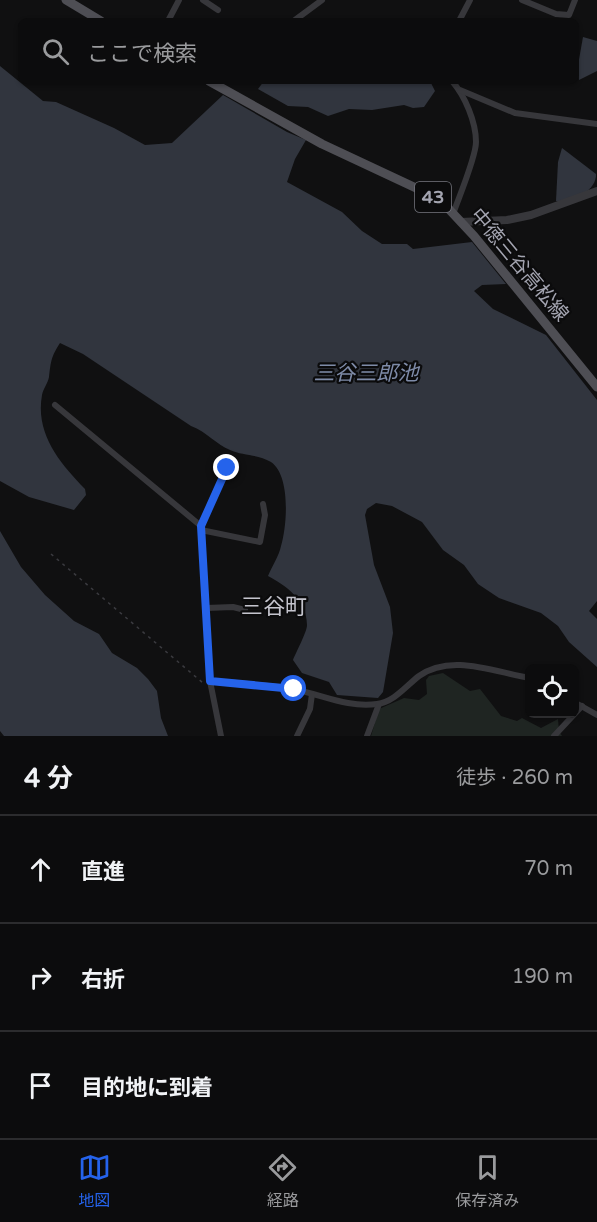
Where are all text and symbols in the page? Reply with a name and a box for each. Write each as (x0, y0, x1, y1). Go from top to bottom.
search box (18, 18, 579, 84)
icon: search (39, 35, 72, 68)
text: ここで検索 (87, 41, 197, 67)
road number: 43 (415, 182, 451, 212)
street label: 中徳三谷高松線 (465, 204, 573, 326)
water label: 三谷三郎池 (314, 361, 420, 386)
route end (213, 454, 239, 480)
district label: 三谷町 (241, 594, 307, 620)
map controls (525, 664, 579, 718)
button: locate (525, 664, 579, 718)
route start (280, 675, 306, 701)
text: 4 分 (24, 763, 73, 794)
text: 徒歩 · 260 m (456, 766, 573, 790)
icon: ahead (24, 853, 57, 886)
text: 70 m (524, 857, 573, 881)
text: 直進 (81, 859, 125, 885)
icon: right (24, 961, 57, 994)
text: 190 m (512, 965, 573, 989)
text: 右折 (81, 967, 125, 993)
icon: arrive (24, 1069, 57, 1102)
text: 目的地に到着 (81, 1075, 213, 1101)
tab: 地図 (78, 1151, 111, 1211)
tab: 経路 (266, 1151, 299, 1211)
tab: 保存済み (455, 1151, 519, 1211)

